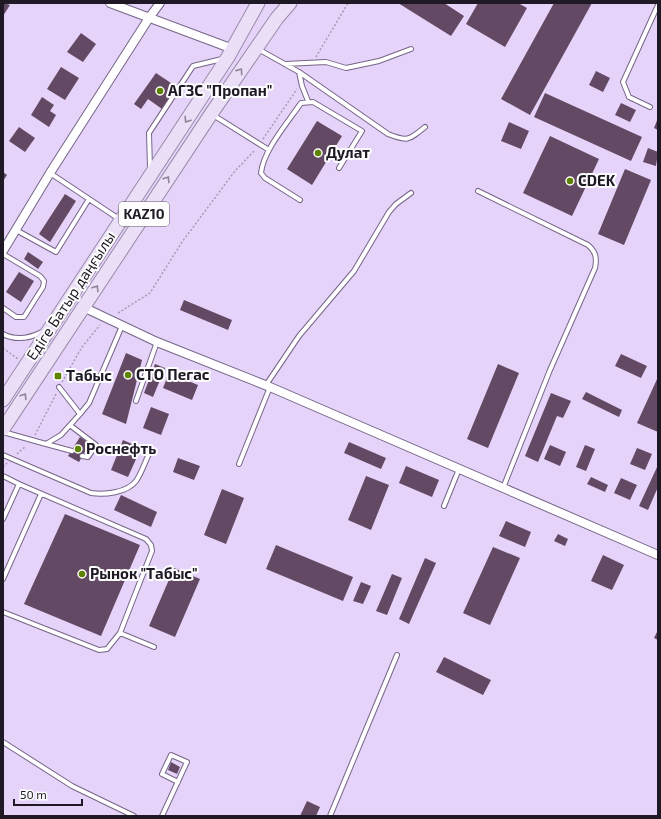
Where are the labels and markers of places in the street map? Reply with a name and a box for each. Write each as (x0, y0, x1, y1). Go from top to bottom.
place label: АГЗС "Пропан" (168, 81, 272, 99)
marker: АГЗС "Пропан" (155, 86, 165, 96)
place label: Дулат (326, 143, 370, 161)
marker: Дулат (313, 148, 323, 158)
place label: CDEK (578, 171, 616, 189)
marker: CDEK (565, 176, 575, 186)
place label: СТО Пегас (136, 365, 210, 383)
place label: Табыс (66, 366, 112, 384)
marker: СТО Пегас (123, 370, 133, 380)
marker: Табыс (53, 371, 63, 381)
place label: Роснефть (86, 439, 156, 457)
marker: Роснефть (73, 444, 83, 454)
place label: Рынок "Табыс" (90, 564, 198, 582)
marker: Рынок "Табыс" (77, 569, 87, 579)

